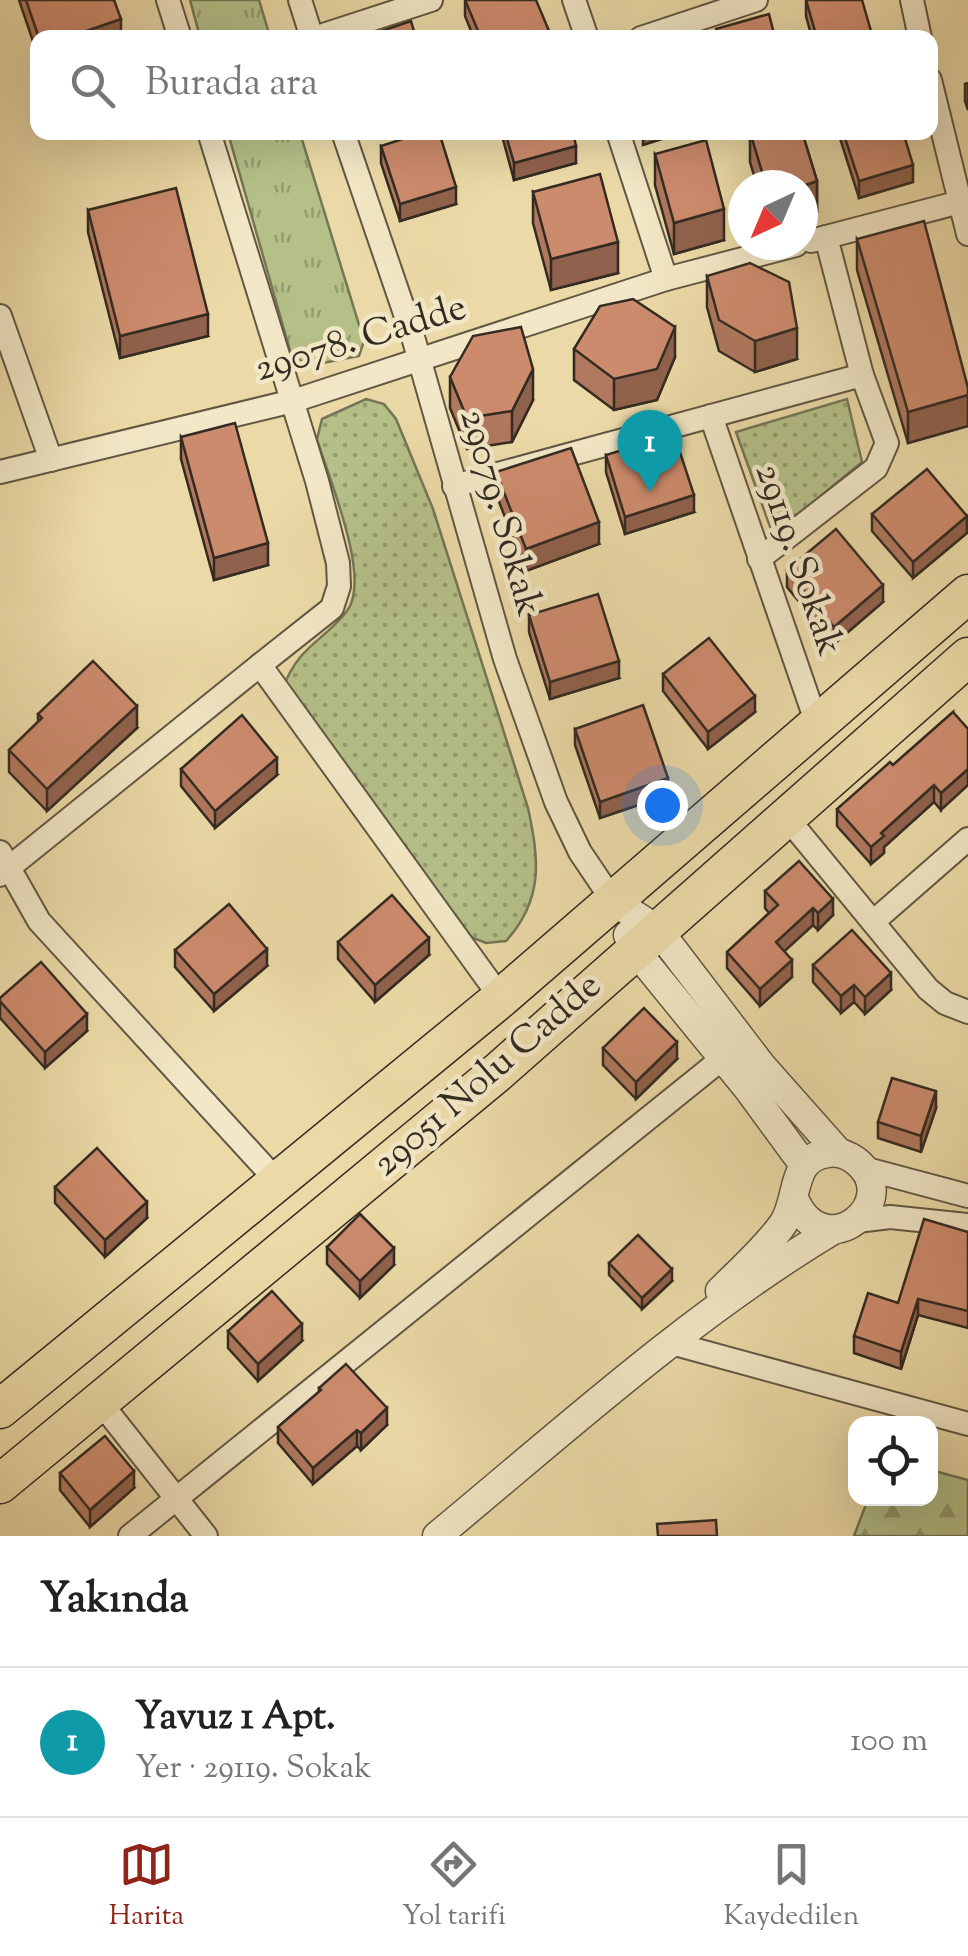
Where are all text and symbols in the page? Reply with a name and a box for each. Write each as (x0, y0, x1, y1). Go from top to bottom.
search box (30, 30, 938, 140)
icon: search (65, 58, 120, 113)
text: Burada ara (145, 58, 318, 112)
north arrow (728, 170, 818, 260)
street label: 29078. Cadde (249, 282, 473, 398)
street label: 29079. Sokak (444, 403, 554, 623)
pin: 1 (618, 410, 682, 492)
street label: 29119. Sokak (739, 457, 855, 664)
your location (637, 780, 688, 831)
street label: 29051 Nolu Cadde (362, 961, 614, 1191)
map controls (848, 1416, 938, 1506)
button: locate (848, 1416, 938, 1506)
text: Yakında (40, 1571, 189, 1631)
text: Yavuz 1 Apt. (135, 1692, 336, 1746)
text: 1 (67, 1719, 78, 1765)
text: 100 m (850, 1719, 928, 1765)
text: Yer · 29119. Sokak (135, 1746, 372, 1792)
tab: Harita (109, 1837, 184, 1937)
tab: Yol tarifi (402, 1837, 506, 1937)
tab: Kaydedilen (724, 1837, 859, 1937)

